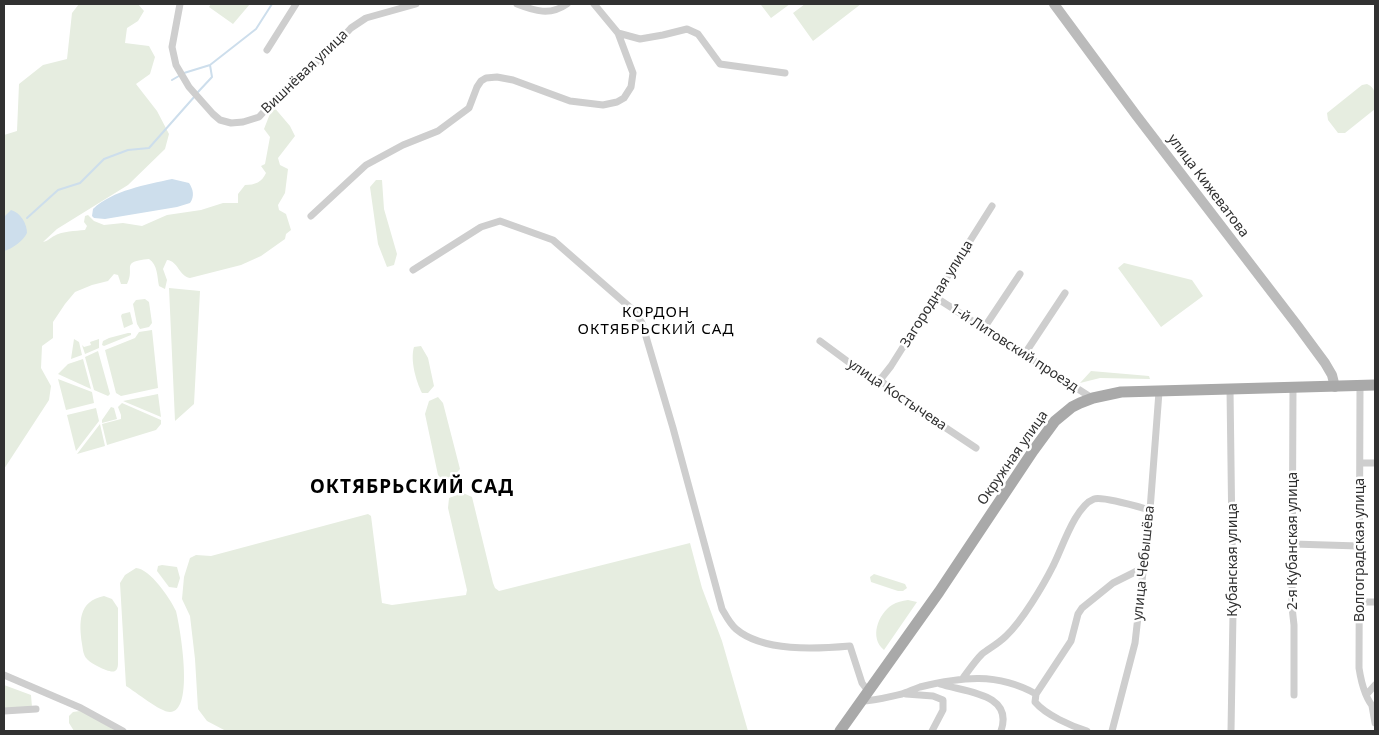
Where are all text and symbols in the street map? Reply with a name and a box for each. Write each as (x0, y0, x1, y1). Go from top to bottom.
street label: Вишнёвая улица (258, 26, 352, 118)
street label: улица Кижеватова (1164, 131, 1252, 241)
street label: Загородная улица (897, 237, 977, 351)
street label: 1-й Литовский проезд (947, 300, 1081, 396)
district label: КОРДОН ОКТЯБРЬСКИЙ САД (576, 304, 736, 339)
street label: улица Костычева (844, 356, 950, 434)
street label: Окружная улица (974, 407, 1052, 509)
street label: 2-я Кубанская улица (1285, 472, 1301, 610)
district label: ОКТЯБРЬСКИЙ САД (308, 477, 516, 499)
street label: Волгоградская улица (1352, 478, 1368, 622)
street label: Кубанская улица (1225, 503, 1241, 617)
street label: улица Чебышёва (1130, 505, 1158, 621)

